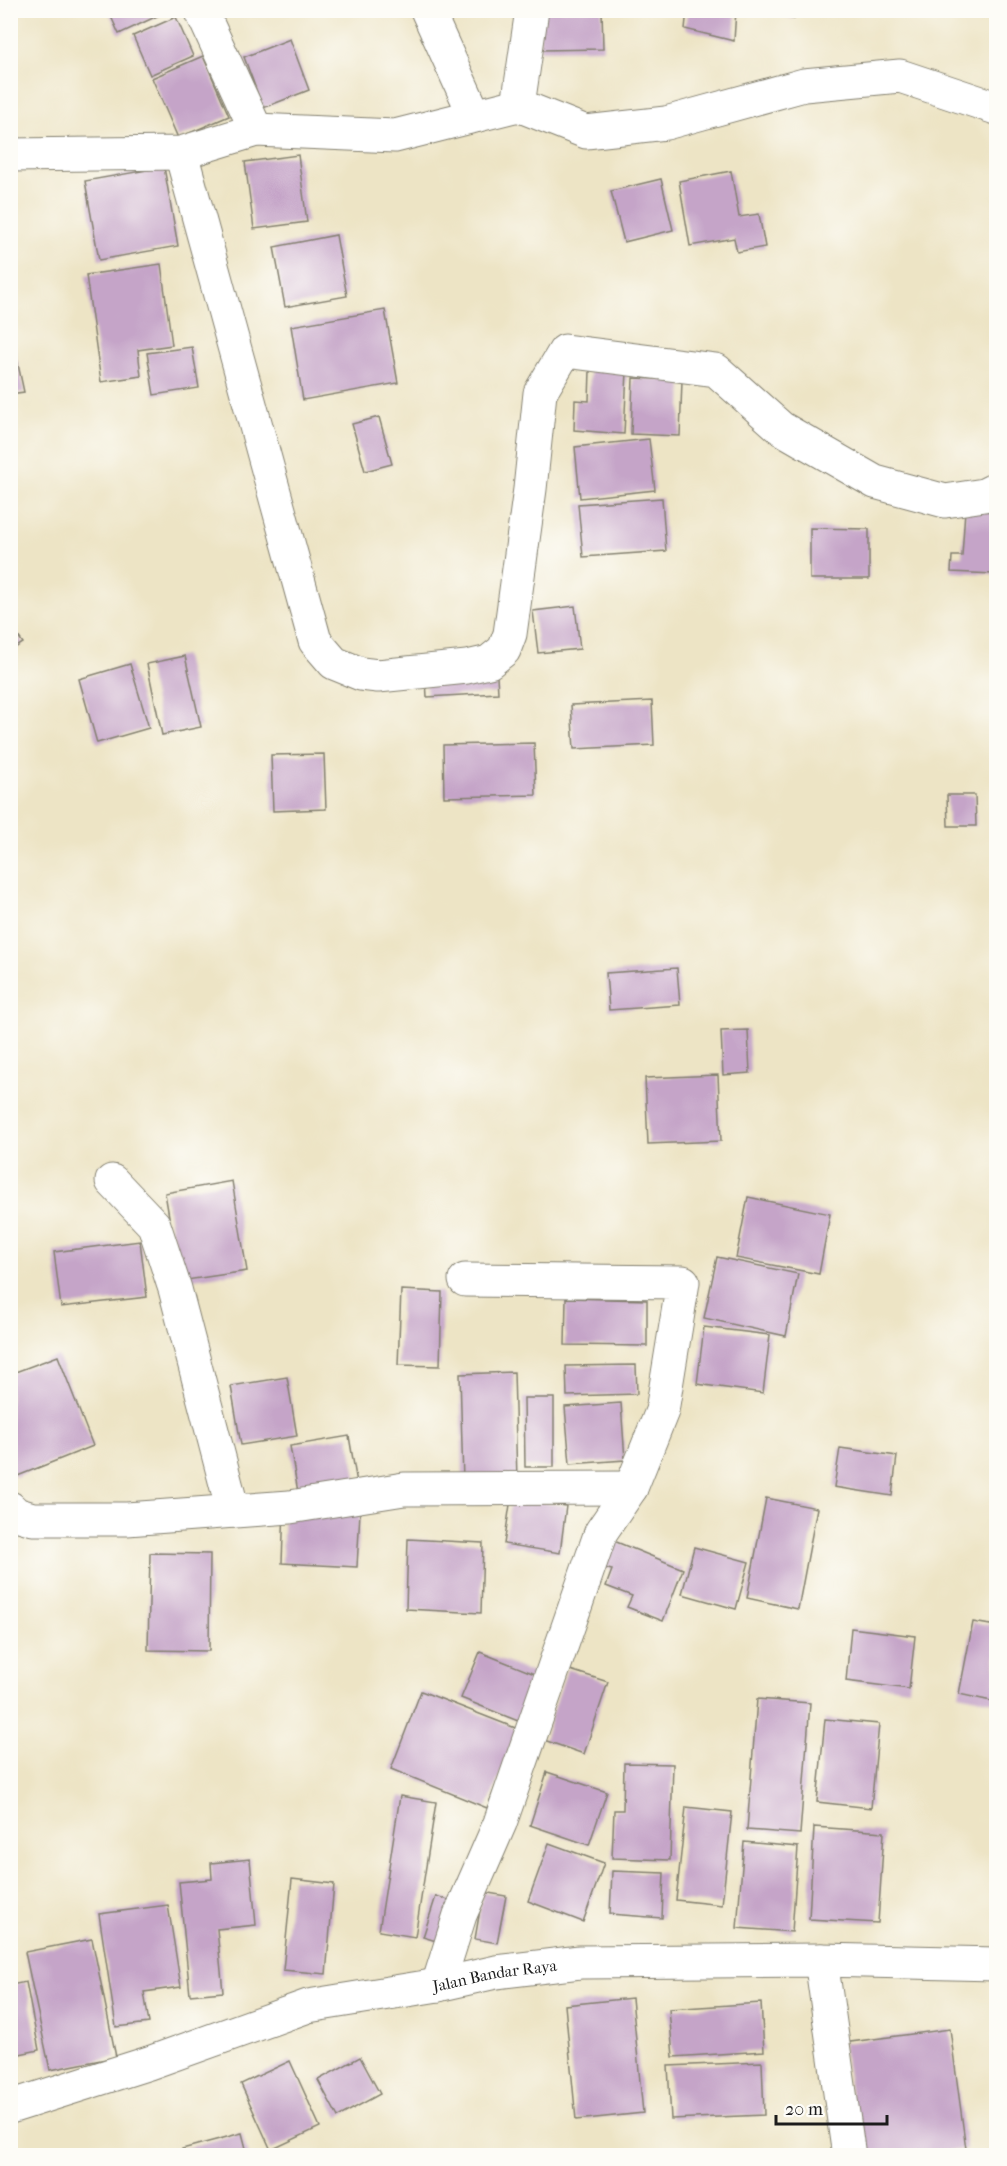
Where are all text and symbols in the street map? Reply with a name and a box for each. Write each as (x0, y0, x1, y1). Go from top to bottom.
street label: Jalan Bandar Raya (429, 1955, 558, 1996)
scale bar (776, 2088, 887, 2126)
text: 20 m (785, 2099, 823, 2120)

